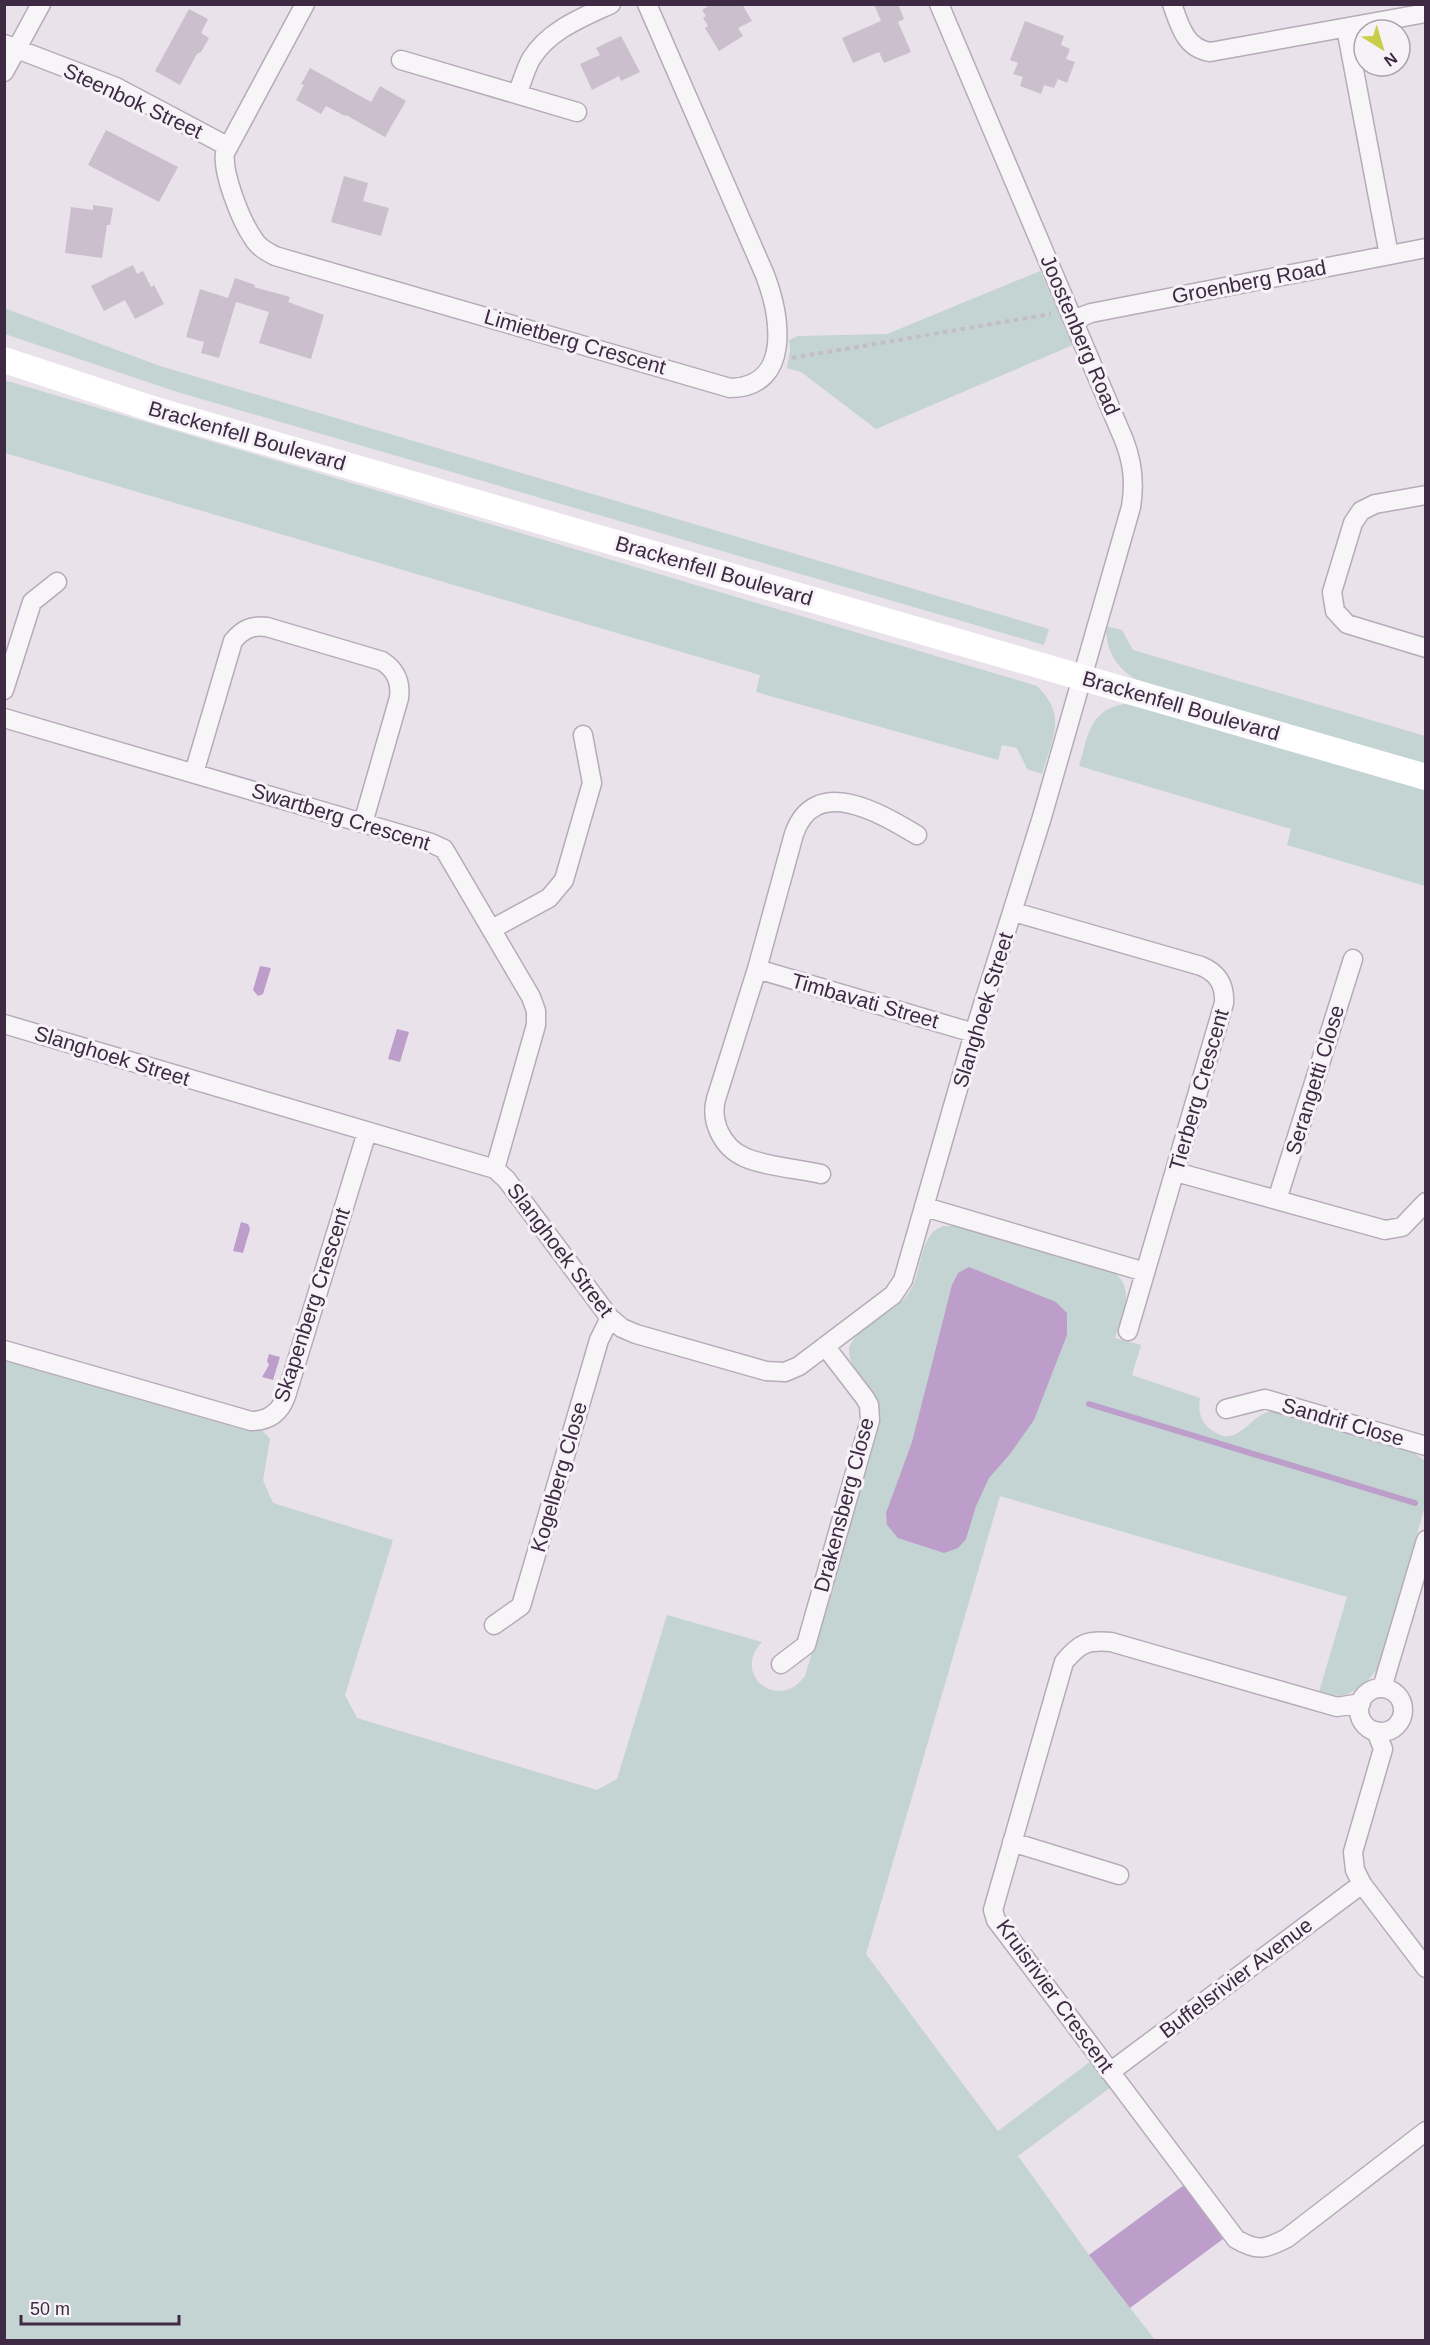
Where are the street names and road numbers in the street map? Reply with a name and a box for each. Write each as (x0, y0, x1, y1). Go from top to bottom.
street label: Steenbok Street (60, 58, 206, 143)
street label: Joostenberg Road (1036, 251, 1125, 418)
street label: Groenberg Road (1170, 255, 1328, 308)
street label: Limietberg Crescent (482, 305, 669, 379)
street label: Brackenfell Boulevard (146, 396, 348, 475)
street label: Brackenfell Boulevard (613, 531, 815, 610)
street label: Brackenfell Boulevard (1080, 666, 1282, 745)
street label: Swartberg Crescent (249, 778, 433, 855)
street label: Slanghoek Street (948, 929, 1017, 1090)
street label: Timbavati Street (789, 969, 942, 1033)
street label: Serangetti Close (1281, 1002, 1348, 1157)
street label: Tierberg Crescent (1164, 1006, 1233, 1173)
street label: Slanghoek Street (32, 1021, 193, 1090)
street label: Slanghoek Street (503, 1178, 618, 1321)
street label: Skapenberg Crescent (269, 1205, 354, 1405)
street label: Sandrif Close (1279, 1393, 1407, 1450)
street label: Kogelberg Close (526, 1399, 591, 1555)
street label: Drakensberg Close (809, 1415, 878, 1595)
street label: Buffelsrivier Avenue (1155, 1913, 1316, 2042)
street label: Kruisrivier Crescent (992, 1915, 1119, 2077)

